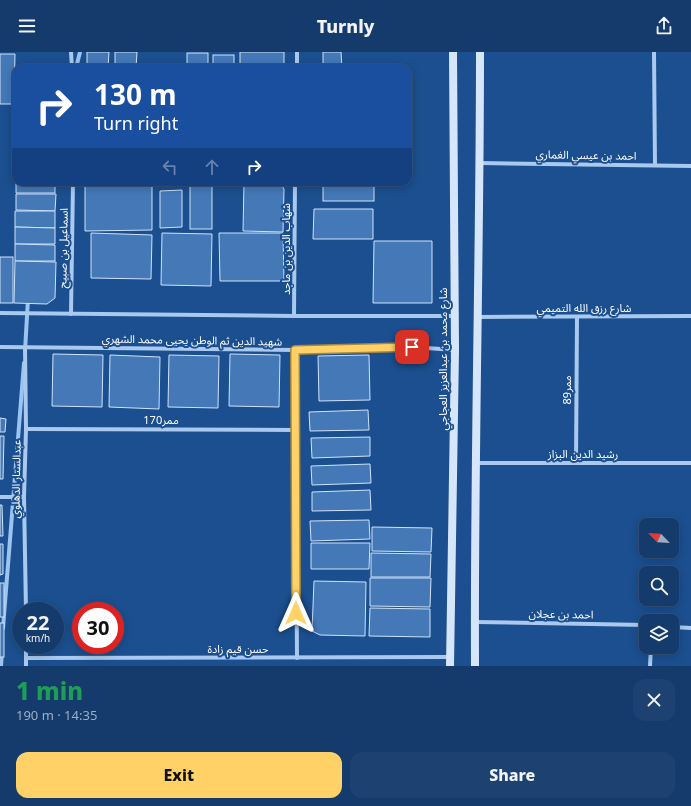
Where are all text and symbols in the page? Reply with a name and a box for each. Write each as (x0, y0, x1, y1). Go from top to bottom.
text: Turnly (317, 14, 374, 38)
icon: menu (16, 15, 38, 37)
icon: share (653, 15, 675, 37)
text: 130 m (94, 75, 177, 113)
icon: right (28, 80, 80, 132)
text: Turn right (94, 111, 178, 135)
street label: احمد بن عيسي الغماري (535, 146, 637, 165)
icon: left (159, 156, 181, 178)
icon: ahead (201, 156, 223, 178)
icon: right (243, 156, 265, 178)
street label: شهاب الدين بن ماجد (278, 203, 293, 295)
street label: اسماعيل بن صبيح (54, 208, 72, 288)
street label: شارع محمد بن عبدالعزيز العجاجي (435, 287, 453, 430)
street label: شارع رزق الله التميمي (537, 300, 632, 318)
street label: شهيد الدين ثم الوطن يحيى محمد الشهري (102, 330, 283, 351)
pin (395, 330, 429, 364)
icon: arrive (401, 336, 423, 358)
street label: ممر89 (559, 375, 574, 405)
street label: ممر170 (143, 412, 179, 427)
street label: عبدالستار الدهلوي (7, 439, 26, 519)
street label: رشيد الدين البزاز (547, 446, 618, 461)
north arrow (639, 518, 679, 558)
map controls (639, 518, 679, 654)
button: search (639, 566, 679, 606)
position arrow (275, 592, 317, 634)
speed limit sign: 30 (72, 602, 124, 654)
street label: احمد بن عجلان (529, 605, 593, 622)
text: 22 (27, 609, 49, 636)
button: layers (639, 614, 679, 654)
text: km/h (26, 631, 50, 645)
street label: حسن قيم زادة (208, 641, 269, 658)
text: 1 min (16, 674, 83, 707)
button: close (633, 679, 675, 721)
text: 190 m · 14:35 (16, 706, 97, 724)
button: Exit (16, 752, 342, 798)
button: Share (350, 752, 675, 798)

